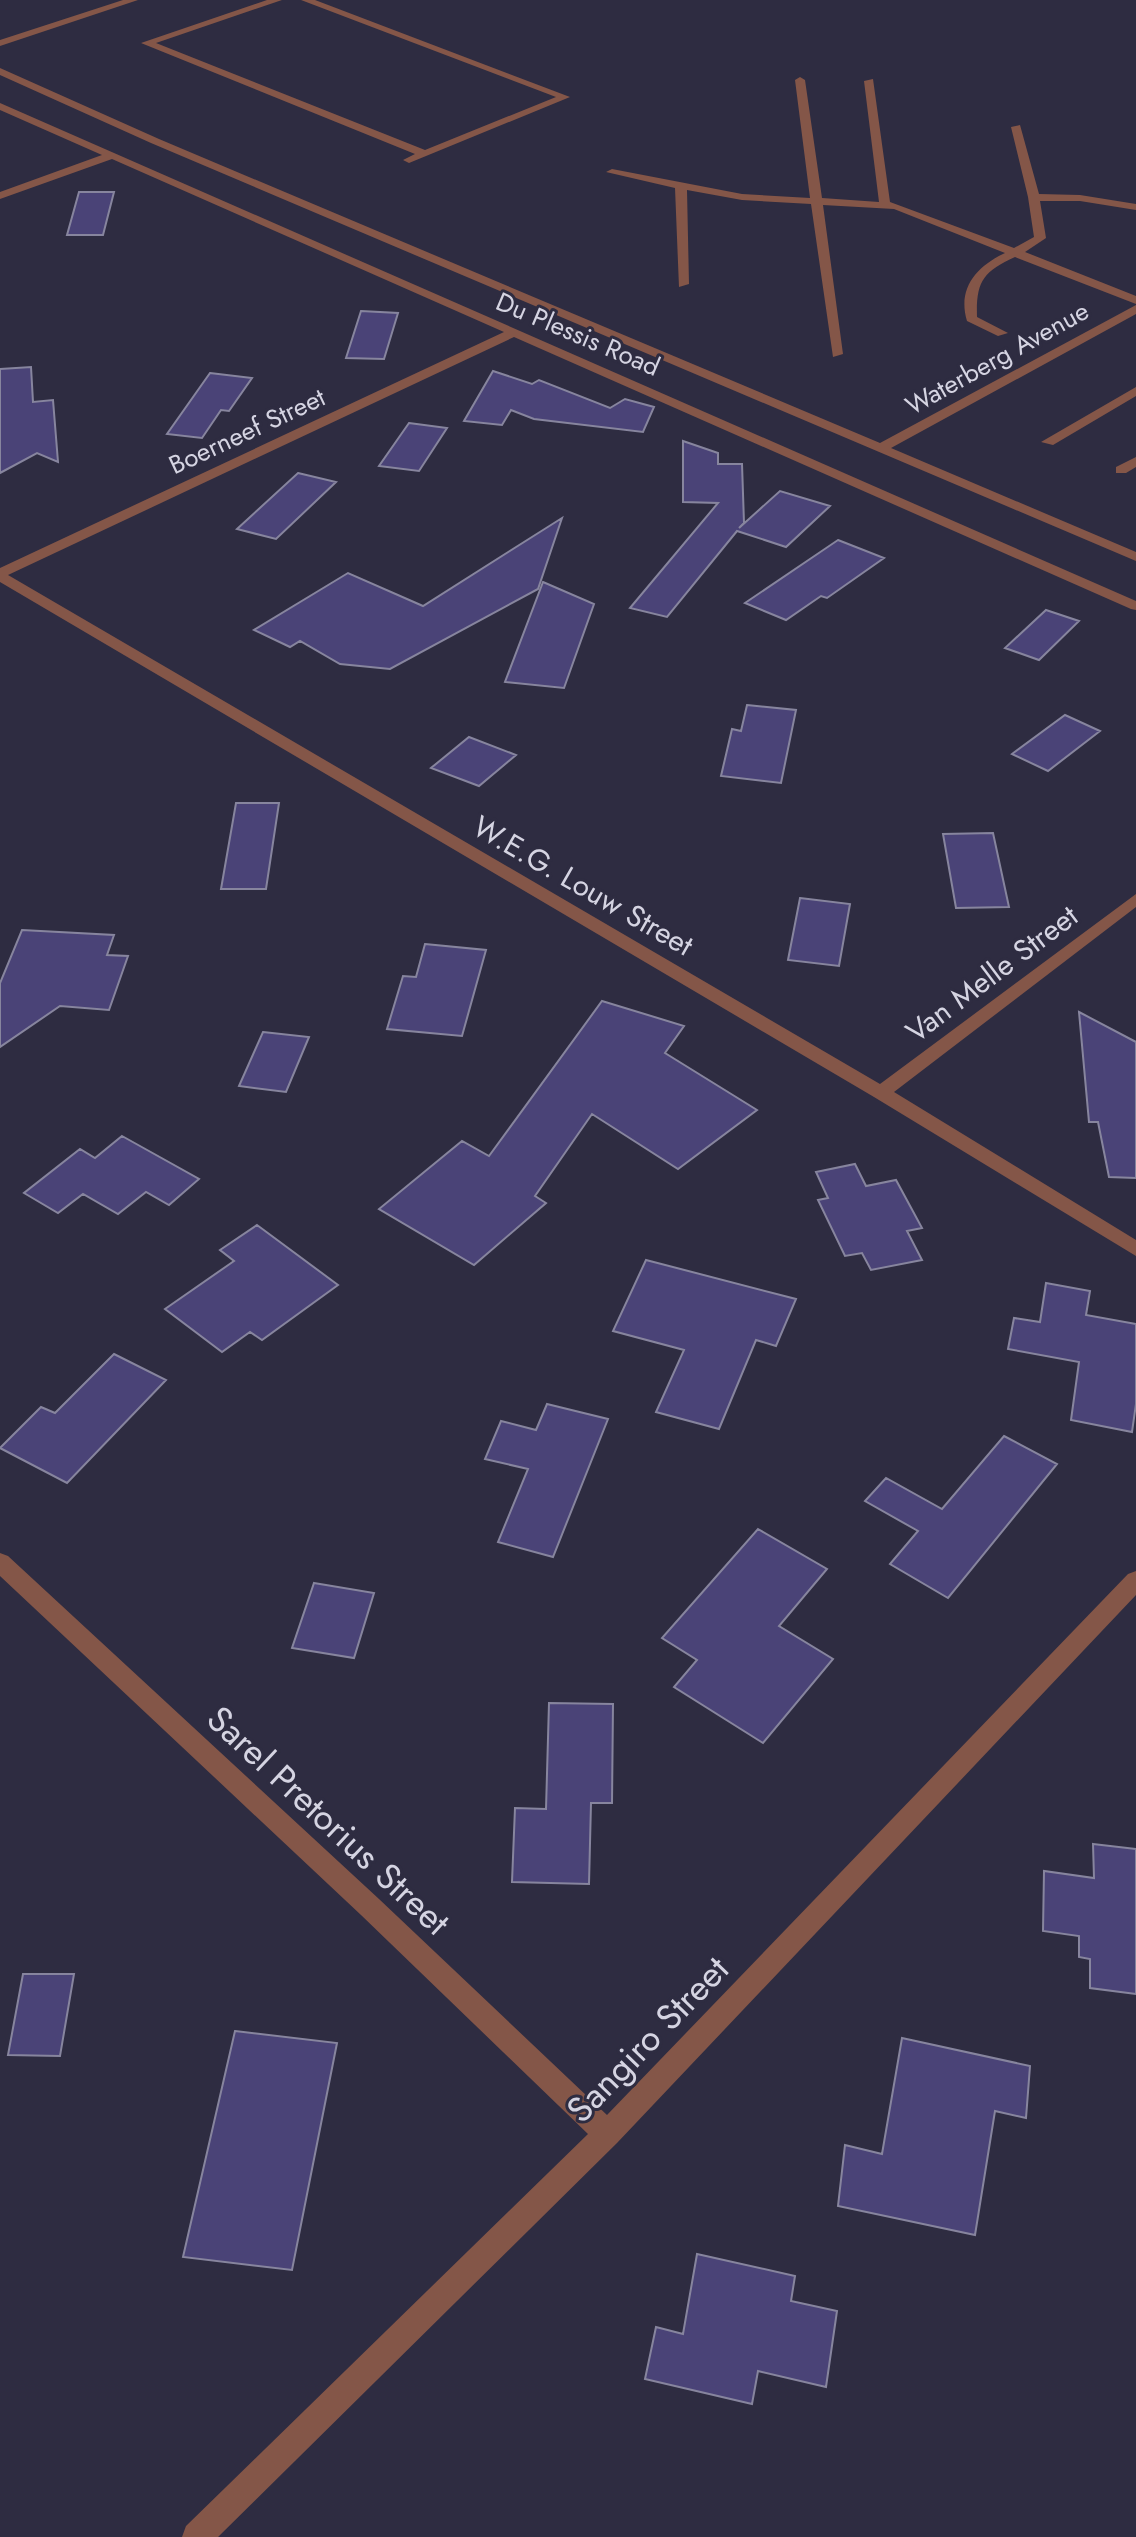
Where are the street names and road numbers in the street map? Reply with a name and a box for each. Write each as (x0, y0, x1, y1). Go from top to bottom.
street label: Du Plessis Road (490, 282, 666, 386)
street label: Waterberg Avenue (898, 292, 1096, 424)
street label: Boerneef Street (163, 378, 332, 484)
street label: W.E.G. Louw Street (465, 805, 702, 967)
street label: Van Melle Street (897, 894, 1087, 1053)
street label: Sarel Pretorius Street (196, 1693, 463, 1947)
street label: Sangiro Street (554, 1944, 740, 2134)

